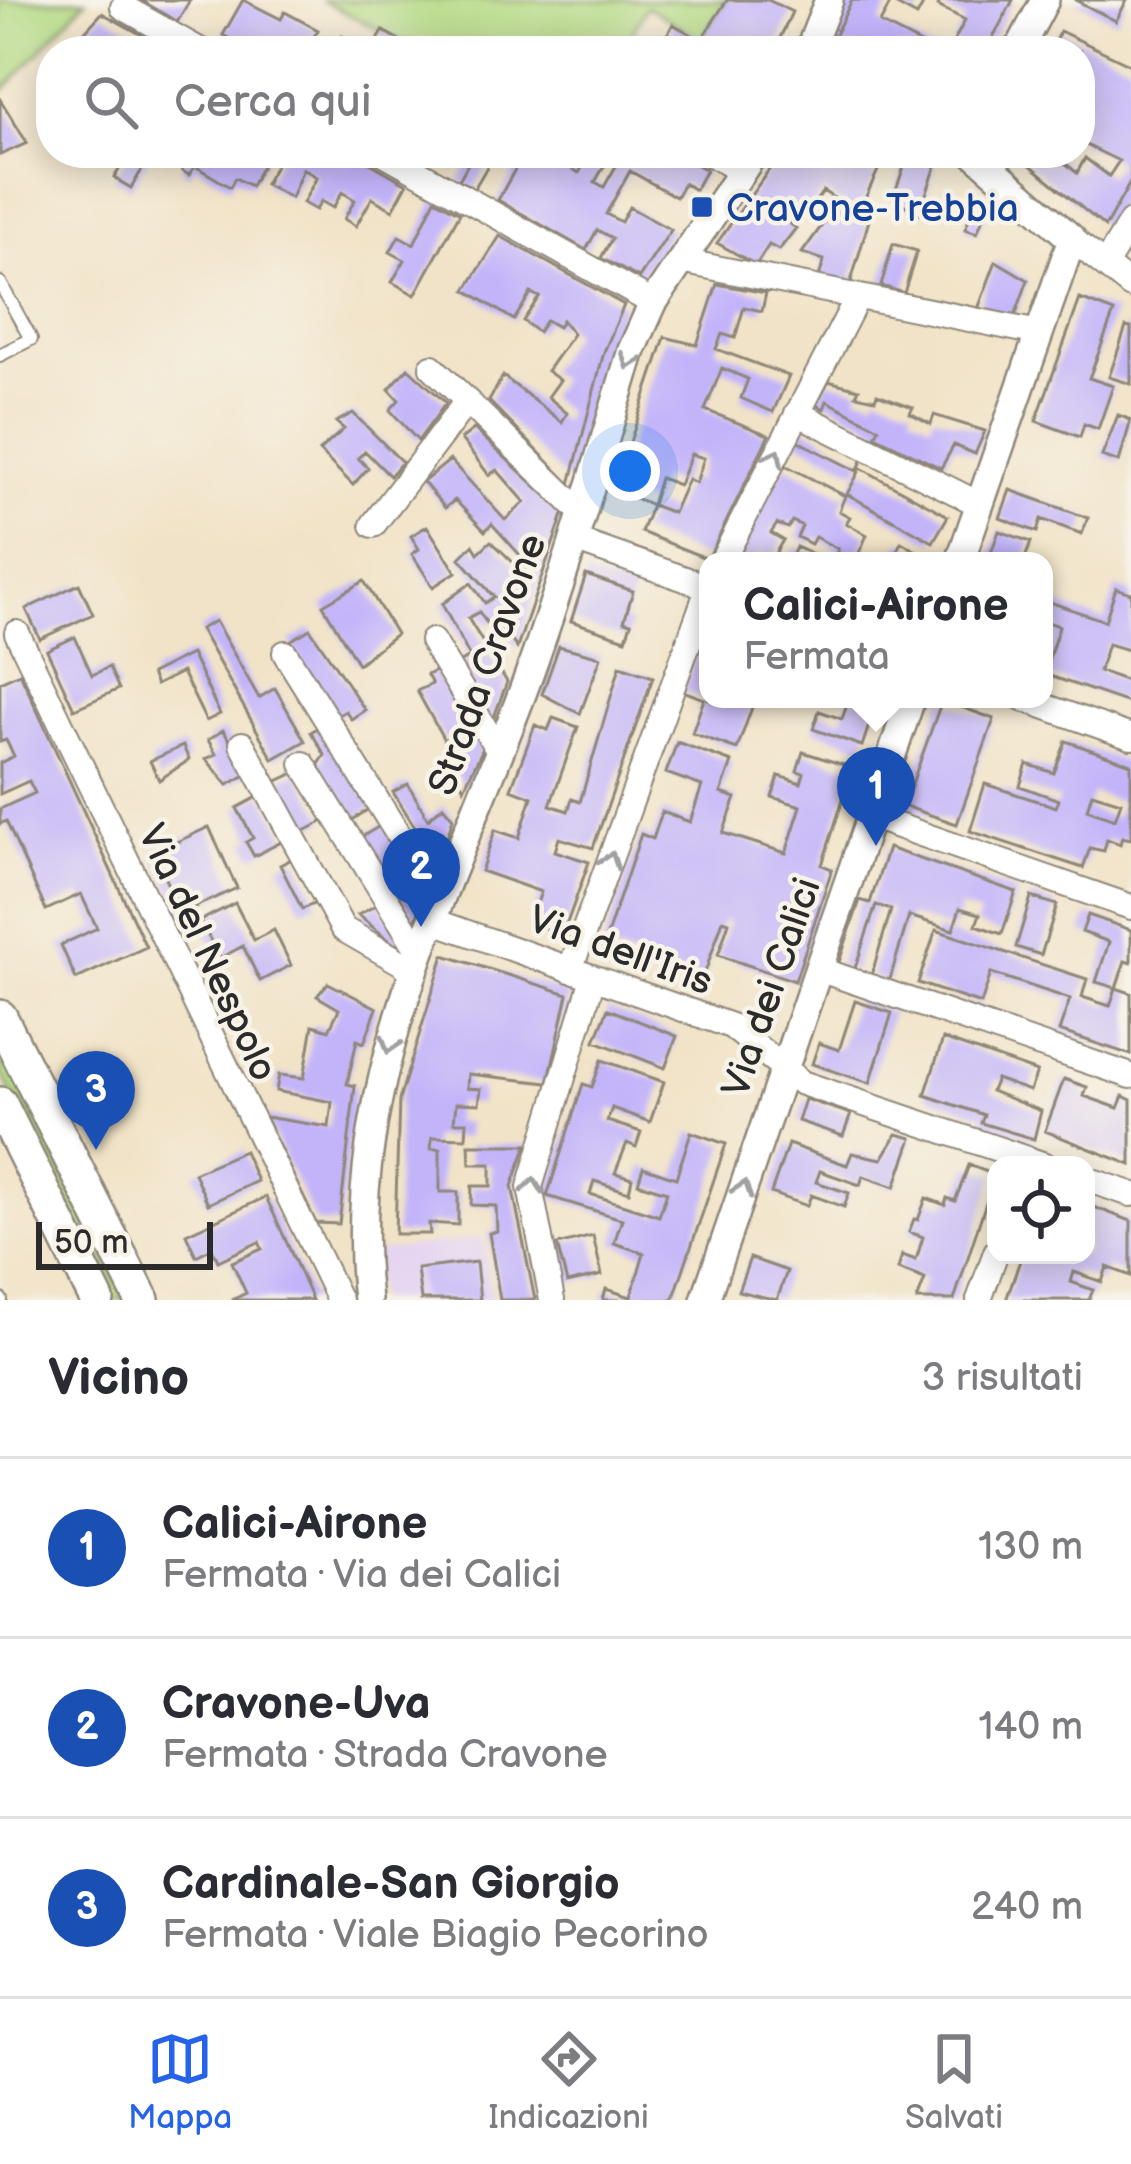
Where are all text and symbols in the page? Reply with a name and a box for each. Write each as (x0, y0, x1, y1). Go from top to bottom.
search box (36, 36, 1095, 168)
icon: search (78, 69, 144, 135)
text: Cerca qui (174, 75, 371, 130)
place label: Cravone-Trebbia (726, 186, 1019, 233)
marker: Cravone-Trebbia (689, 194, 715, 220)
one-way arrow (619, 349, 644, 370)
your location (600, 441, 660, 501)
one-way arrow (760, 447, 783, 469)
street label: Strada Cravone (419, 528, 557, 802)
popup (699, 552, 1053, 708)
text: Calici-Airone (743, 579, 1009, 634)
text: Fermata (743, 634, 890, 681)
pin: 1 (837, 747, 915, 846)
street label: Via del Nespolo (127, 817, 287, 1089)
pin: 2 (382, 828, 460, 927)
one-way arrow (596, 850, 620, 871)
street label: Via dei Calici (713, 872, 832, 1103)
street label: Via dell'Iris (522, 896, 718, 1006)
one-way arrow (379, 1034, 404, 1055)
pin: 3 (57, 1051, 135, 1150)
map controls (987, 1156, 1095, 1264)
button: locate (987, 1156, 1095, 1264)
one-way arrow (520, 1176, 546, 1195)
one-way arrow (729, 1180, 753, 1201)
scale bar (36, 1216, 213, 1269)
text: 50 m (54, 1223, 129, 1263)
text: Vicino (48, 1348, 189, 1409)
text: 3 risultati (922, 1355, 1083, 1402)
text: Calici-Airone (162, 1497, 427, 1552)
text: 1 (79, 1524, 95, 1571)
text: 130 m (978, 1524, 1083, 1571)
text: Fermata · Via dei Calici (162, 1552, 561, 1599)
text: Cravone-Uva (162, 1677, 431, 1732)
text: 2 (75, 1704, 99, 1751)
text: 140 m (978, 1704, 1083, 1751)
text: Fermata · Strada Cravone (162, 1732, 608, 1779)
text: Cardinale-San Giorgio (162, 1857, 620, 1912)
text: 3 (76, 1884, 98, 1931)
text: 240 m (971, 1884, 1083, 1931)
text: Fermata · Viale Biagio Pecorino (162, 1912, 709, 1959)
tab: Mappa (128, 2026, 232, 2138)
tab: Indicazioni (488, 2026, 649, 2138)
tab: Salvati (905, 2026, 1003, 2138)

